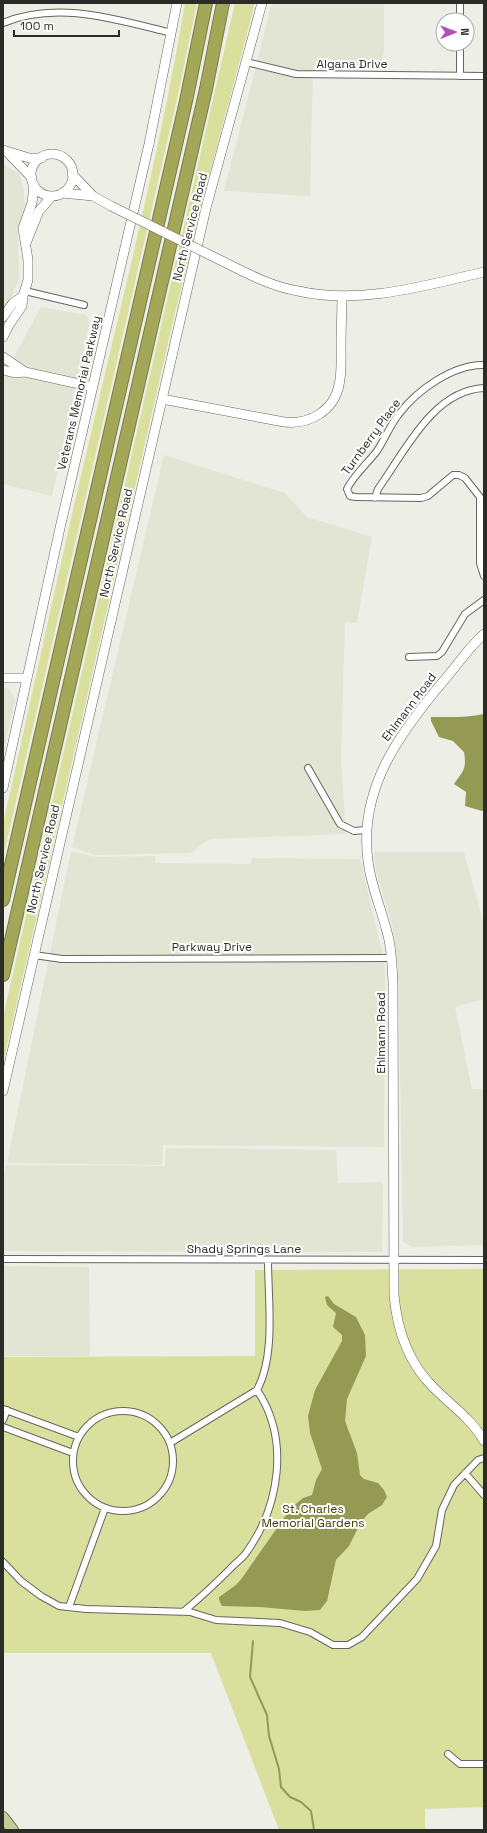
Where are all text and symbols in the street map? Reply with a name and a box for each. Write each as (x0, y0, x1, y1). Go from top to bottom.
scale bar (14, 12, 119, 38)
north arrow (435, 12, 475, 52)
text: 100 m (20, 18, 54, 34)
text: N (458, 28, 472, 36)
street label: Algana Drive (316, 56, 388, 72)
street label: North Service Road (169, 171, 211, 283)
street label: Veterans Memorial Parkway (53, 314, 105, 472)
street label: Turnberry Place (338, 396, 404, 478)
street label: North Service Road (96, 487, 136, 599)
street label: Ehlmann Road (378, 670, 440, 744)
street label: North Service Road (23, 803, 63, 915)
street label: Parkway Drive (172, 939, 252, 955)
street label: Ehlmann Road (373, 992, 389, 1074)
street label: Shady Springs Lane (187, 1241, 301, 1257)
park label: St. Charles Memorial Gardens (261, 1501, 365, 1531)

